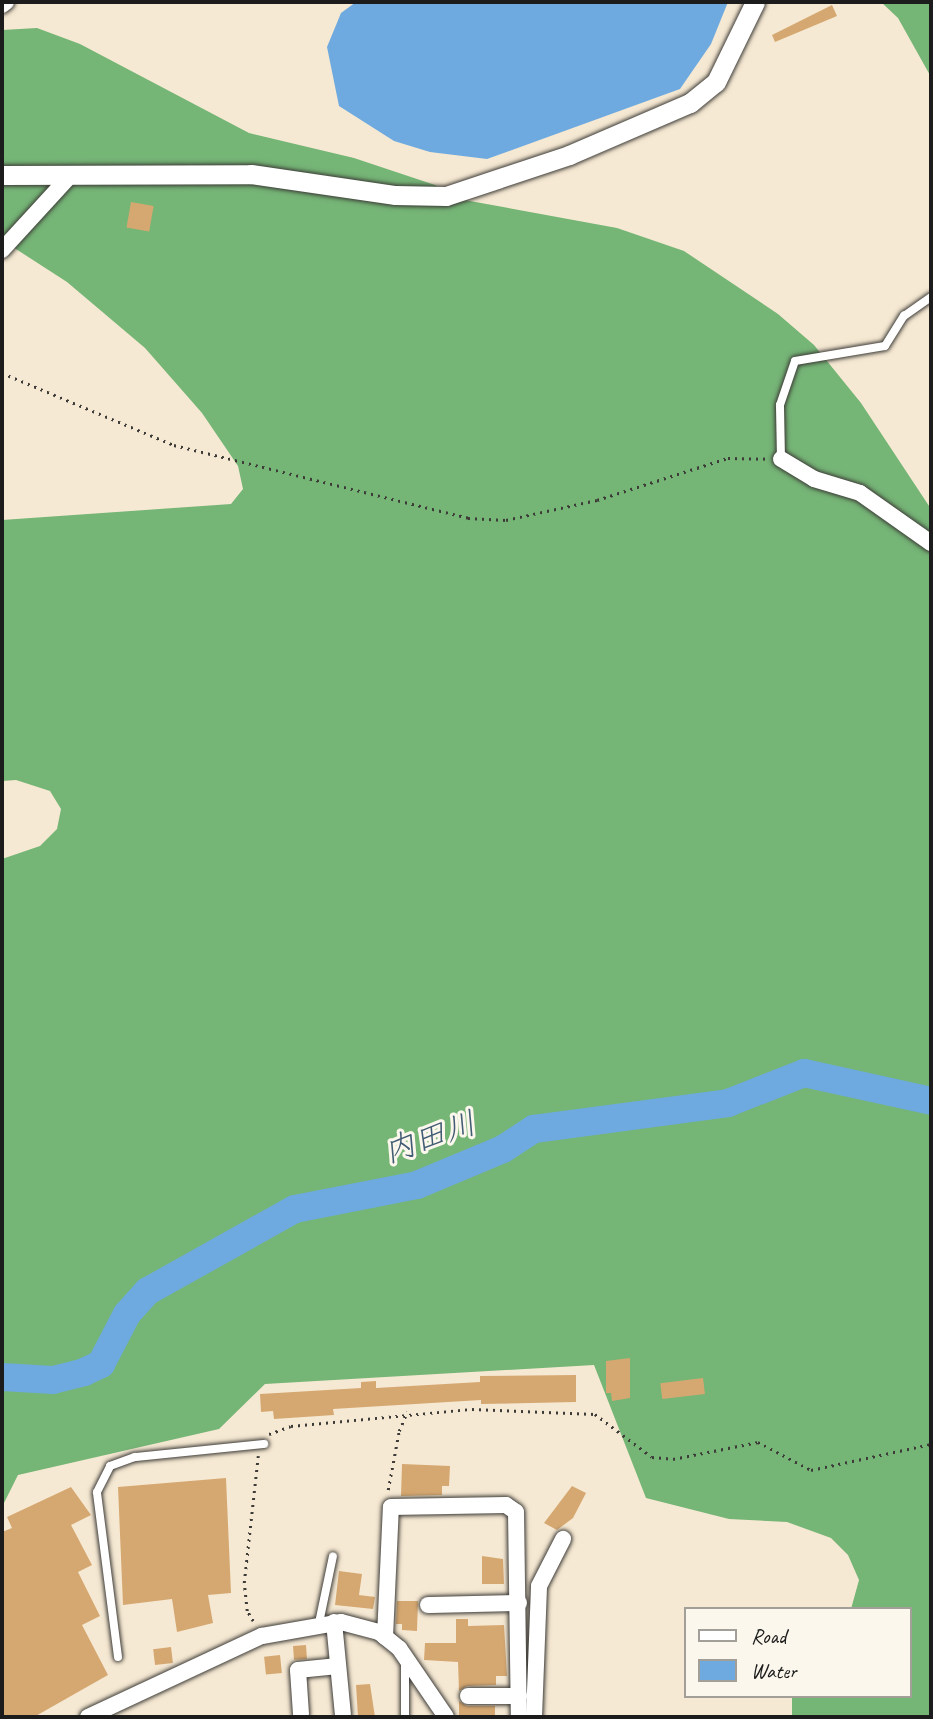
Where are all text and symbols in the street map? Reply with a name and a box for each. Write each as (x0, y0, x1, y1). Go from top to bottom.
water label: 内田川 (378, 1104, 482, 1172)
legend (684, 1607, 912, 1698)
text: Road (751, 1623, 786, 1649)
text: Water (751, 1658, 797, 1684)

